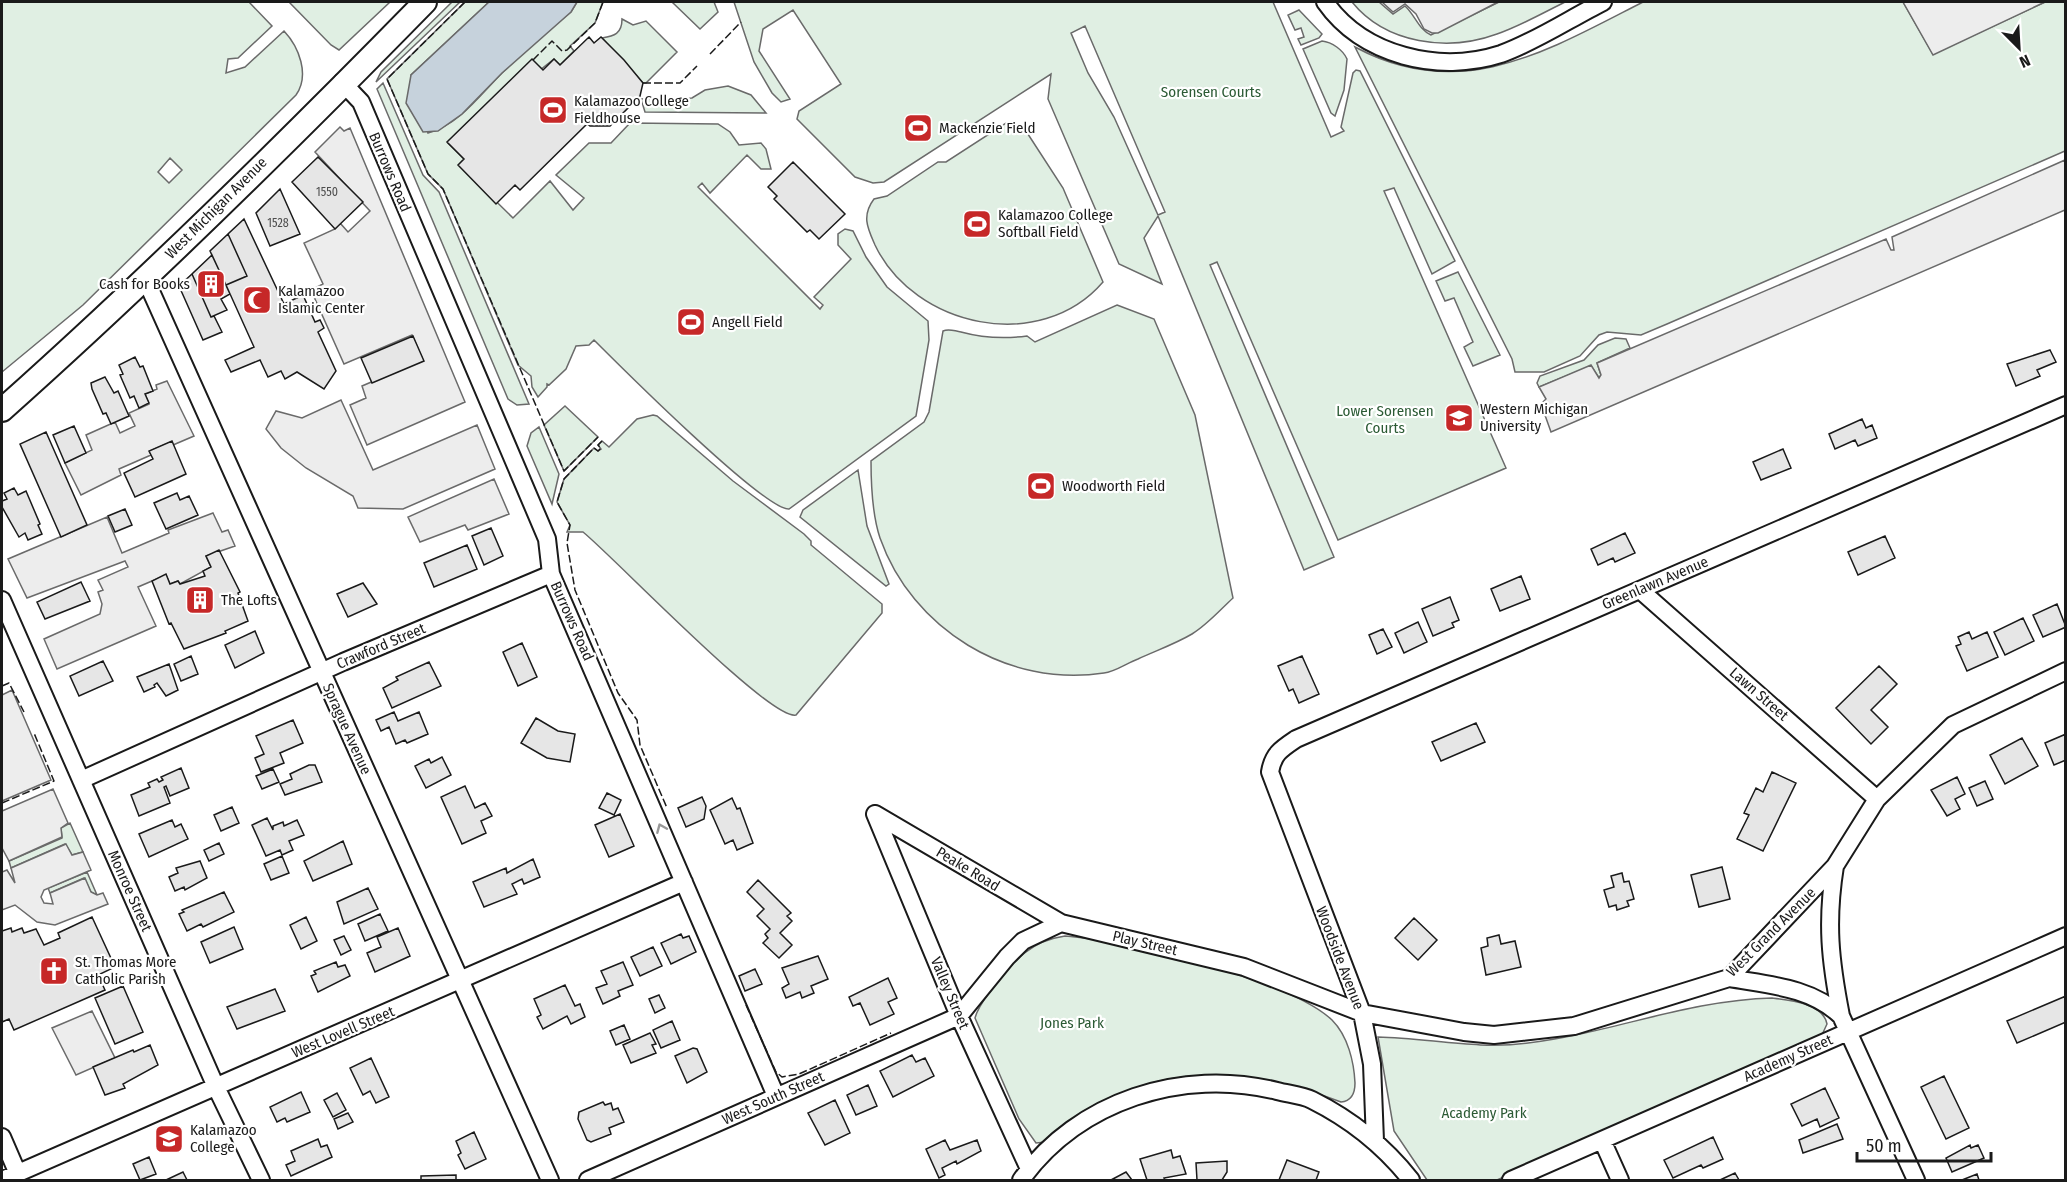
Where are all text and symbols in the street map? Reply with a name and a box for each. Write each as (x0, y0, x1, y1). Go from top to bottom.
north arrow (1989, 18, 2049, 78)
text: N (2017, 51, 2033, 72)
park label: Sorensen Courts (1161, 83, 1261, 101)
place label: Kalamazoo College Fieldhouse (574, 92, 689, 127)
sports icon: Kalamazoo College Fieldhouse (537, 94, 569, 126)
sports icon: Mackenzie Field (902, 112, 934, 144)
place label: Mackenzie Field (939, 119, 1035, 137)
street label: Burrows Road (365, 129, 415, 215)
street label: West Michigan Avenue (161, 153, 271, 263)
house number: 1550 (316, 185, 338, 199)
place label: Kalamazoo College Softball Field (998, 206, 1113, 241)
sports icon: Kalamazoo College Softball Field (961, 208, 993, 240)
house number: 1528 (267, 216, 289, 230)
building icon: Cash for Books (195, 268, 227, 300)
place label: Cash for Books (99, 275, 190, 293)
place label: Kalamazoo Islamic Center (278, 282, 366, 317)
mosque icon: Kalamazoo Islamic Center (241, 284, 273, 316)
sports icon: Angell Field (675, 306, 707, 338)
place label: Angell Field (712, 313, 783, 331)
place label: Western Michigan University (1480, 400, 1588, 435)
park label: Lower Sorensen Courts (1336, 402, 1434, 437)
school or university icon: Western Michigan University (1443, 402, 1475, 434)
sports icon: Woodworth Field (1025, 470, 1057, 502)
place label: Woodworth Field (1062, 477, 1165, 495)
street label: Greenlawn Avenue (1599, 553, 1711, 613)
street label: Burrows Road (547, 579, 597, 663)
building icon: The Lofts (184, 584, 216, 616)
place label: The Lofts (221, 591, 277, 609)
street label: Crawford Street (334, 619, 428, 673)
street label: Lawn Street (1726, 664, 1792, 724)
street label: Sprague Avenue (319, 681, 375, 777)
one-way arrow (656, 823, 668, 834)
street label: Peake Road (933, 843, 1003, 895)
street label: Monroe Street (104, 848, 156, 934)
street label: West Grand Avenue (1723, 884, 1819, 980)
street label: Woodside Avenue (1312, 904, 1368, 1012)
street label: Play Street (1111, 927, 1179, 959)
place label: St. Thomas More Catholic Parish (75, 953, 176, 988)
street label: Valley Street (927, 954, 973, 1032)
church icon: St. Thomas More Catholic Parish (38, 955, 70, 987)
street label: West Lovell Street (289, 1002, 397, 1062)
park label: Jones Park (1040, 1014, 1104, 1032)
street label: Academy Street (1741, 1030, 1835, 1086)
street label: West South Street (719, 1067, 827, 1129)
park label: Academy Park (1441, 1104, 1527, 1122)
place label: Kalamazoo College (190, 1121, 257, 1156)
school or university icon: Kalamazoo College (153, 1123, 185, 1155)
scale bar (1857, 1125, 1990, 1163)
text: 50 m (1866, 1135, 1902, 1157)

